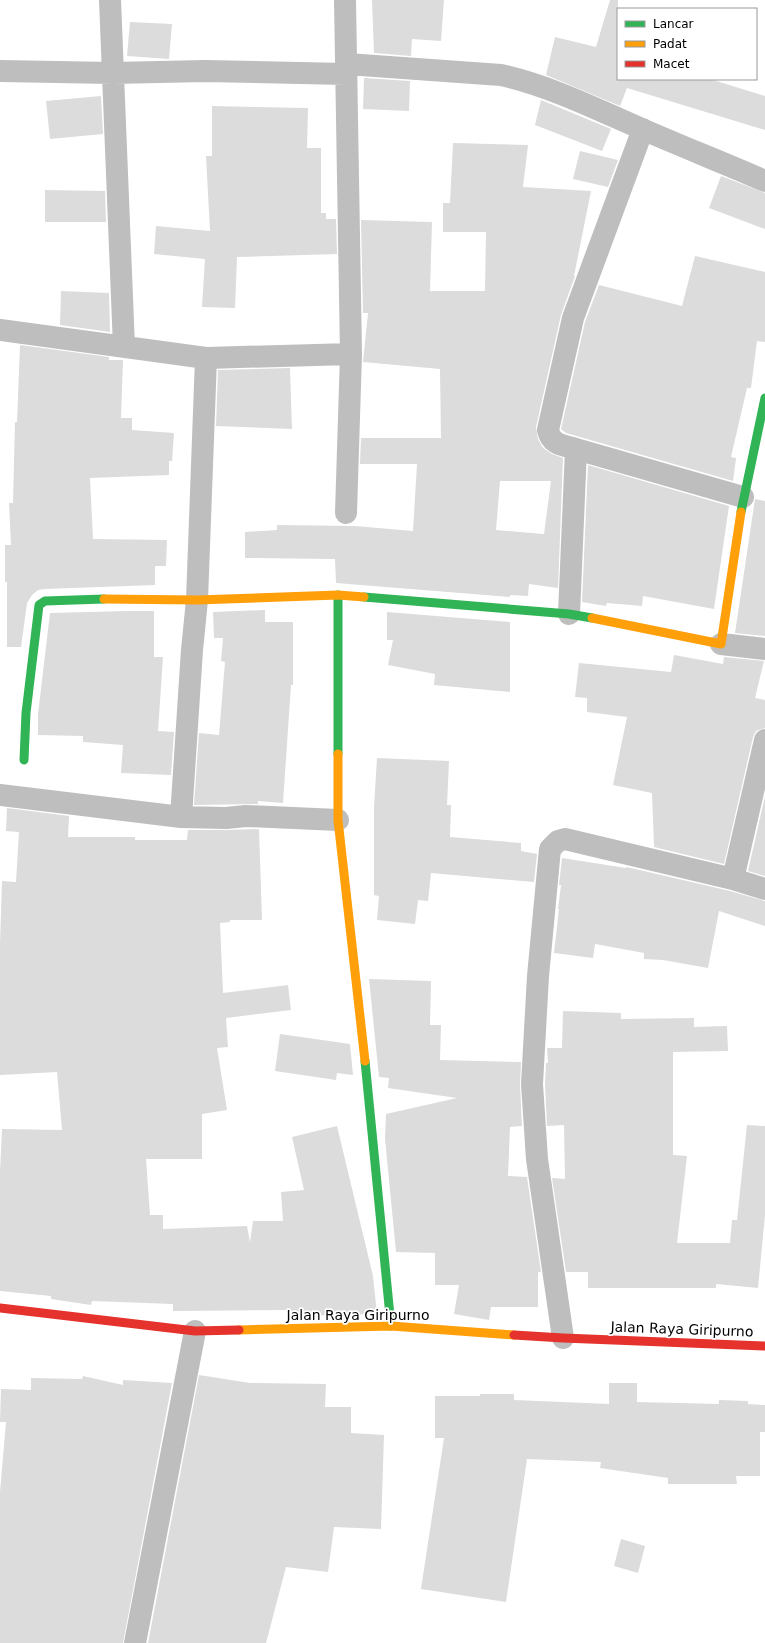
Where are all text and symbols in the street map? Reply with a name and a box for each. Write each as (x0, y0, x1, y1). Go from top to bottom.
legend (617, 8, 757, 80)
text: Lancar (653, 17, 694, 31)
text: Padat (653, 37, 687, 51)
text: Macet (653, 57, 690, 71)
street label: Jalan Raya Giripurno (286, 1307, 429, 1323)
street label: Jalan Raya Giripurno (609, 1318, 754, 1339)

